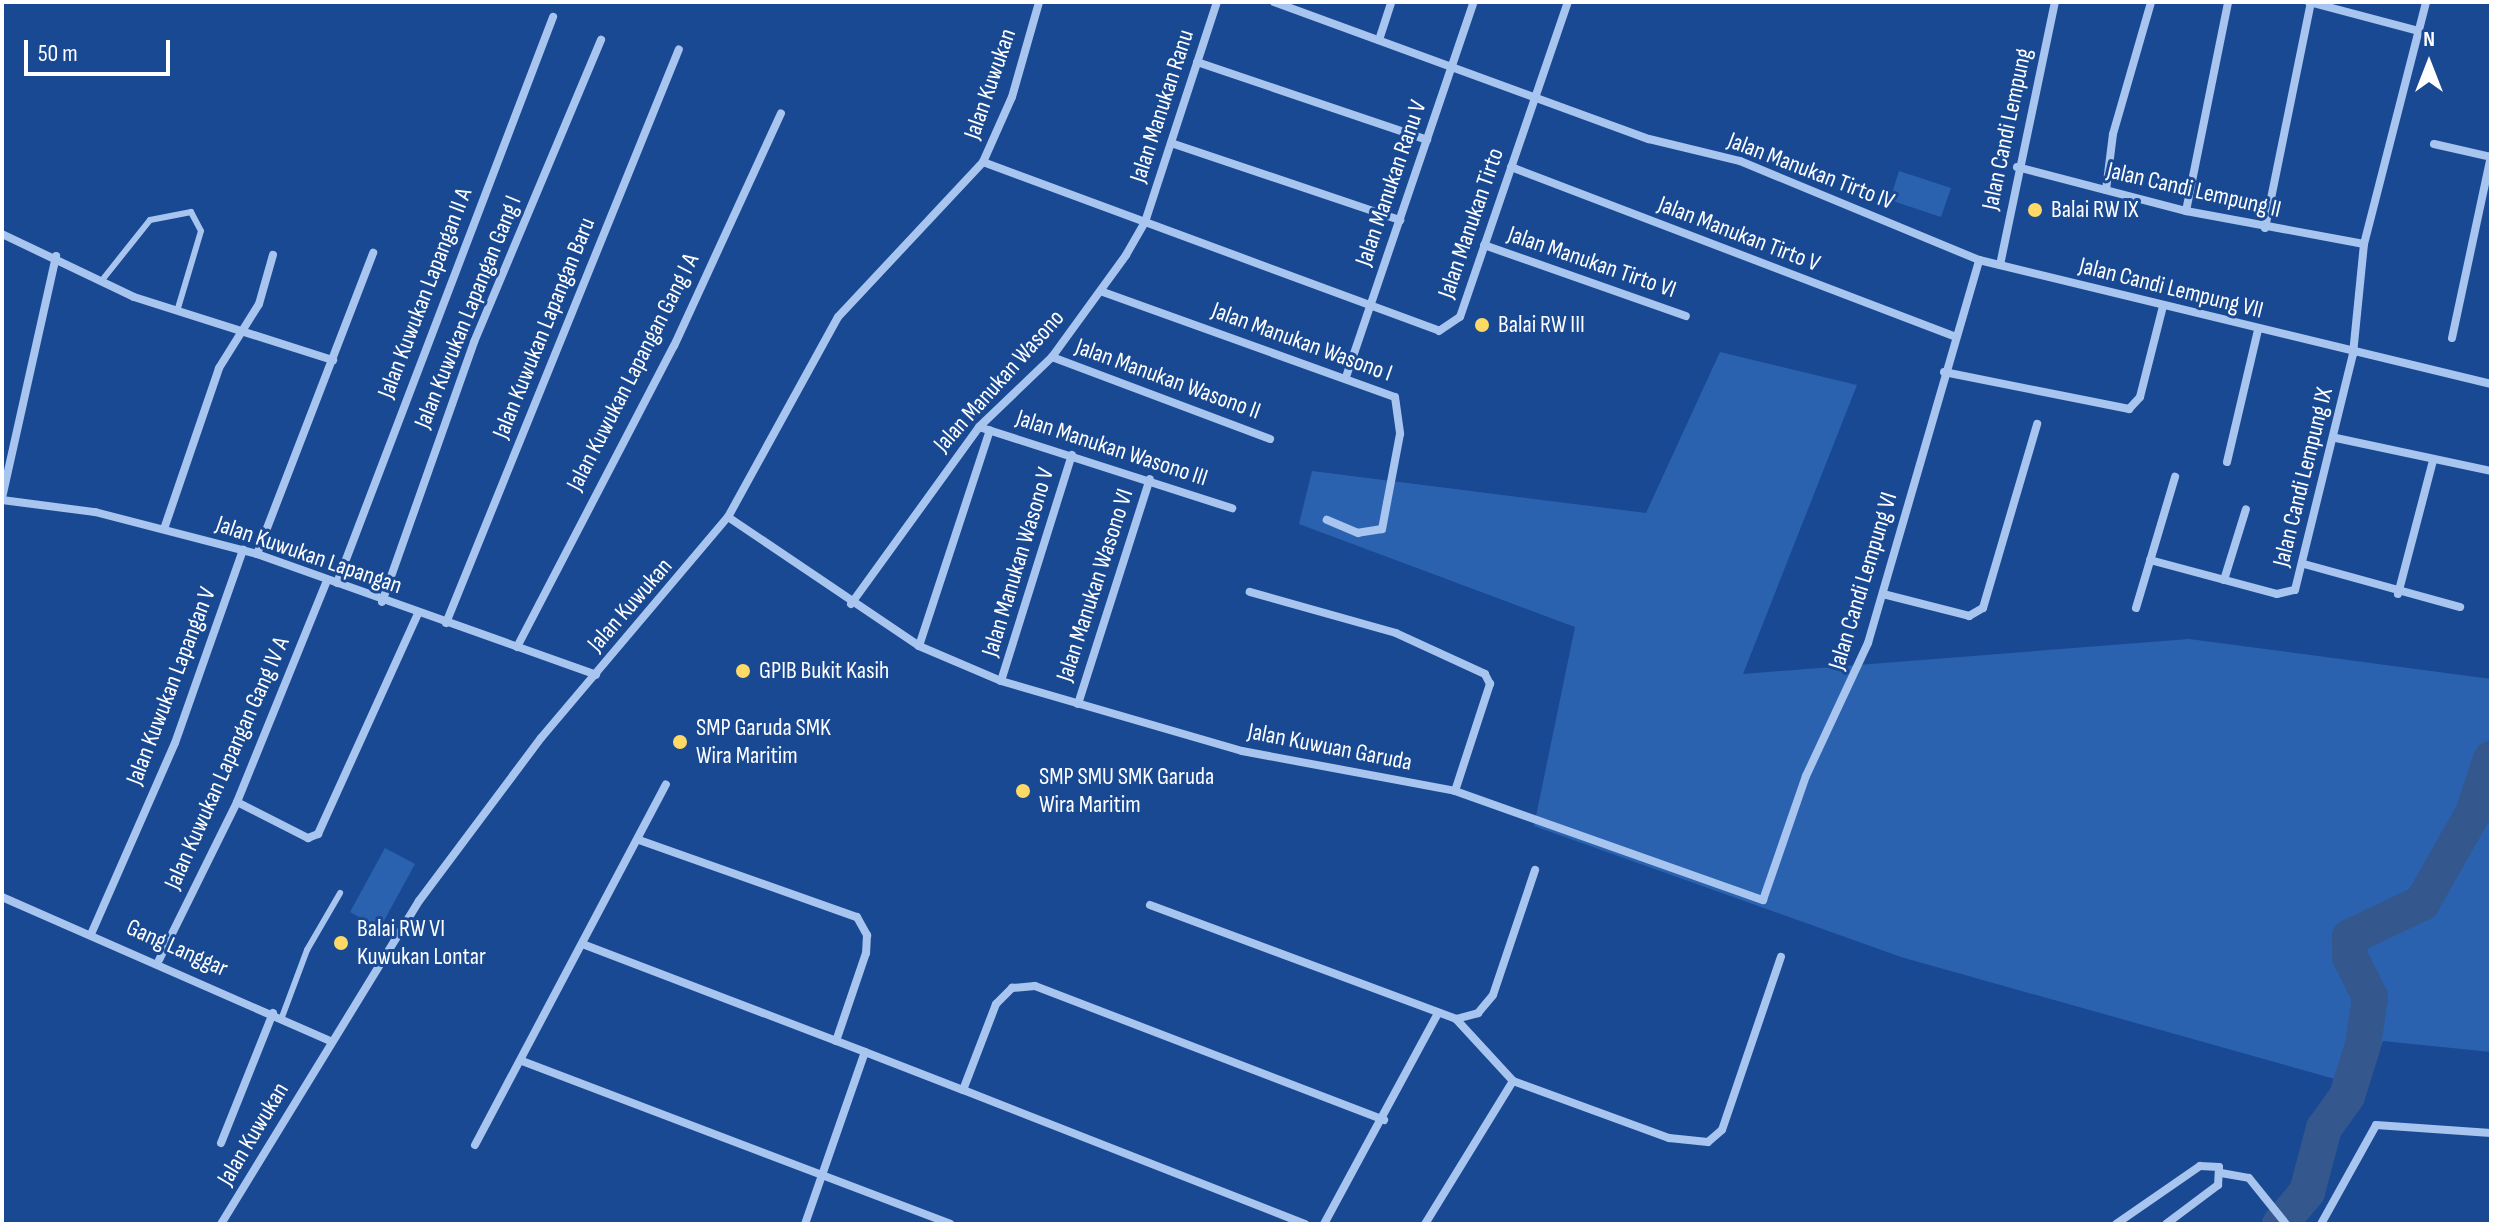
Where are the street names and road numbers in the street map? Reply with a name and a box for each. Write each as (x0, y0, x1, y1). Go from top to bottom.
street label: Jalan Kuwukan (958, 25, 1022, 143)
street label: Jalan Manukan Ranu (1124, 26, 1200, 186)
street label: Jalan Candi Lempung (1976, 46, 2038, 212)
street label: Jalan Manukan Ranu V (1349, 96, 1433, 270)
street label: Jalan Manukan Tirto IV (1724, 126, 1898, 216)
street label: Jalan Manukan Tirto (1432, 144, 1510, 302)
street label: Jalan Candi Lempung II (2104, 156, 2284, 224)
street label: Jalan Kuwukan Lapangan II A (372, 184, 478, 402)
street label: Jalan Manukan Tirto V (1654, 190, 1824, 278)
street label: Jalan Kuwukan Lapangan Gang I (408, 192, 528, 432)
street label: Jalan Kuwukan Lapangan Baru (487, 213, 601, 443)
street label: Jalan Manukan Tirto VI (1504, 220, 1680, 304)
street label: Jalan Kuwukan Lapangan Gang I A (561, 249, 705, 495)
street label: Jalan Candi Lempung VII (2076, 251, 2266, 325)
street label: Jalan Manukan Wasono I (1208, 296, 1396, 388)
street label: Jalan Manukan Wasono (928, 304, 1070, 458)
street label: Jalan Manukan Wasono II (1072, 332, 1264, 426)
street label: Jalan Candi Lempung IX (2267, 385, 2339, 569)
street label: Jalan Manukan Wasono III (1013, 403, 1211, 493)
street label: Jalan Manukan Wasono V (976, 464, 1060, 660)
street label: Jalan Manukan Wasono VI (1050, 485, 1140, 685)
street label: Jalan Candi Lempung VI (1822, 489, 1904, 673)
street label: Jalan Kuwukan Lapangan (212, 510, 406, 600)
street label: Jalan Kuwukan (582, 552, 678, 658)
street label: Jalan Kuwukan Lapangan V (120, 583, 222, 789)
street label: Jalan Kuwukan Lapangan Gang IV A (158, 632, 296, 894)
street label: Jalan Kuwuan Garuda (1245, 717, 1415, 777)
street label: Gang Langgar (122, 913, 232, 983)
street label: Jalan Kuwukan (211, 1077, 295, 1191)

